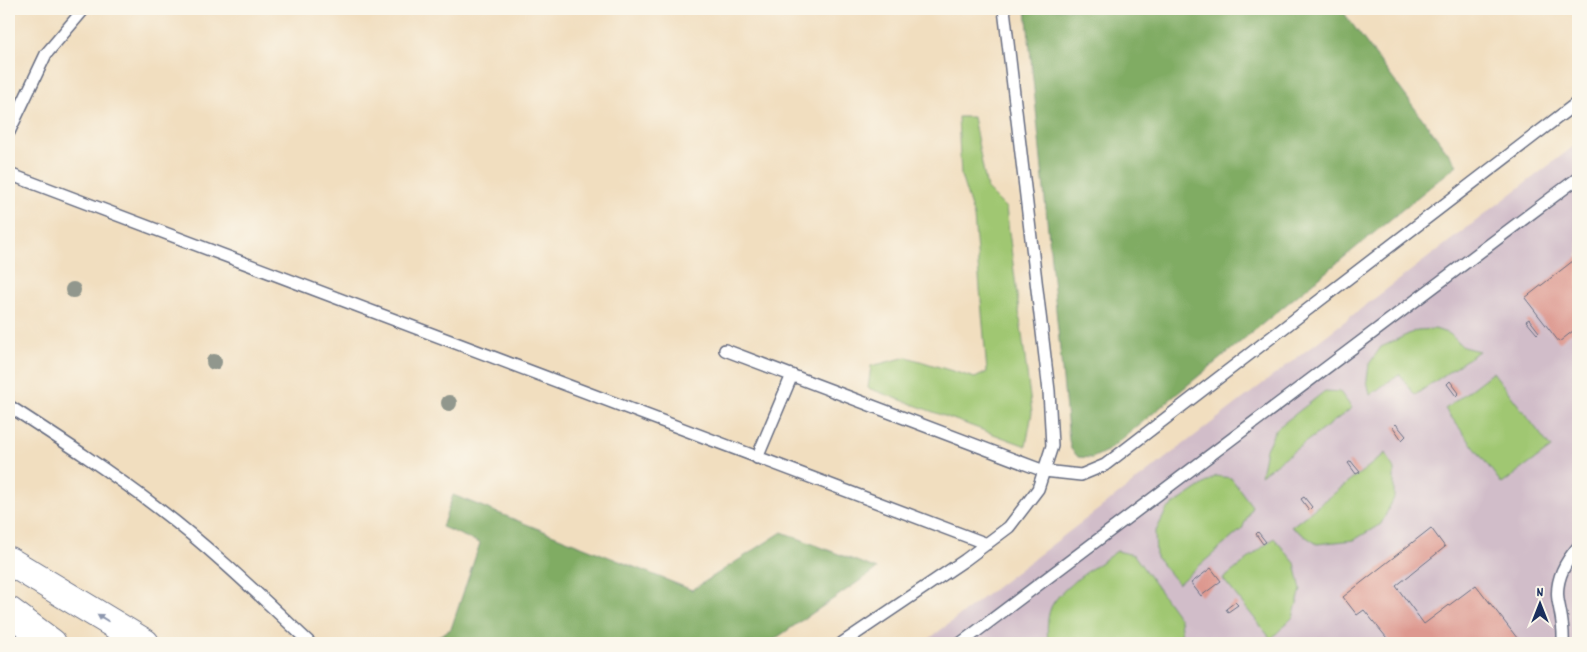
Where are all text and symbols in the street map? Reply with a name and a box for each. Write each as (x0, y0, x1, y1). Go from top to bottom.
north arrow (1514, 580, 1564, 630)
text: N (1537, 583, 1544, 603)
one-way arrow (97, 613, 110, 622)

